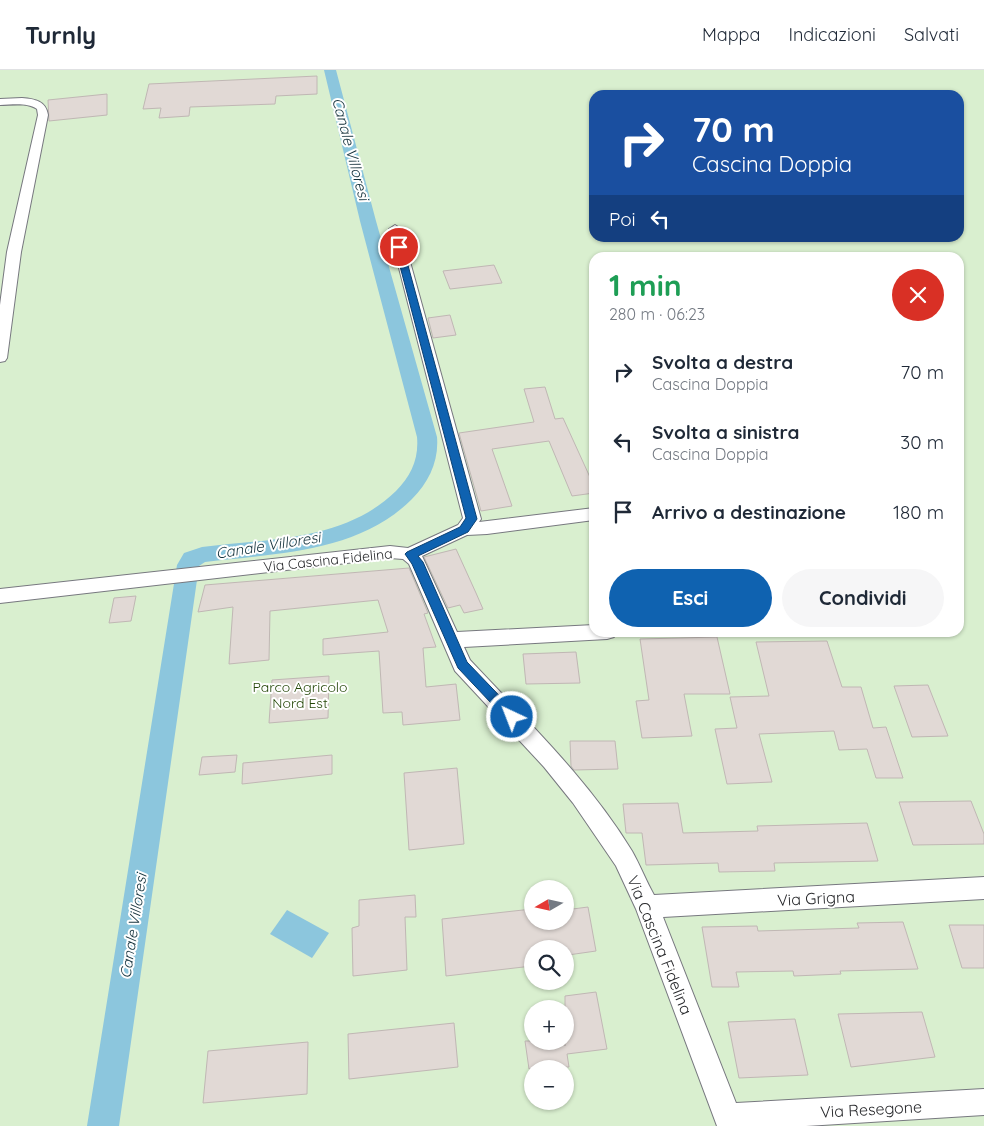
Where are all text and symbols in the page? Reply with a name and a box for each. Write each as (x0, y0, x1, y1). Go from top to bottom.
text: Turnly (25, 20, 96, 50)
text: Mappa (702, 23, 760, 46)
text: Indicazioni (788, 23, 876, 46)
text: Salvati (904, 23, 959, 46)
water label: Canale Villoresi (328, 95, 374, 204)
text: 70 m (692, 107, 775, 151)
icon: right (609, 110, 674, 175)
text: Cascina Doppia (692, 150, 852, 178)
icon: left (646, 205, 674, 233)
text: Poi (609, 207, 636, 231)
pin (378, 226, 420, 268)
icon: arrive (385, 233, 413, 261)
text: 1 min (609, 266, 682, 304)
button: close (892, 269, 944, 321)
text: 280 m · 06:23 (609, 304, 705, 324)
text: Svolta a destra (652, 350, 793, 374)
icon: right (609, 358, 637, 386)
text: 70 m (900, 360, 944, 384)
text: Cascina Doppia (652, 374, 768, 394)
text: Svolta a sinistra (652, 420, 799, 444)
icon: left (609, 428, 637, 456)
text: 30 m (900, 430, 944, 454)
text: Cascina Doppia (652, 444, 768, 464)
icon: arrive (609, 498, 637, 526)
text: Arrivo a destinazione (652, 500, 846, 524)
text: 180 m (893, 500, 944, 524)
water label: Canale Villoresi (214, 527, 323, 563)
street label: Via Cascina Fidelina (263, 544, 393, 576)
button: Esci (609, 569, 772, 627)
button: Condividi (782, 569, 944, 627)
park label: Parco Agricolo Nord Est (253, 678, 347, 712)
position arrow (485, 690, 537, 742)
water label: Canale Villoresi (115, 871, 151, 980)
street label: Via Cascina Fidelina (623, 873, 697, 1017)
north arrow (524, 880, 574, 930)
map controls (524, 880, 574, 1110)
street label: Via Grigna (777, 886, 855, 910)
button: search (524, 940, 574, 990)
button: + (524, 1000, 574, 1050)
button: − (524, 1060, 574, 1110)
street label: Via Resegone (820, 1096, 922, 1122)

